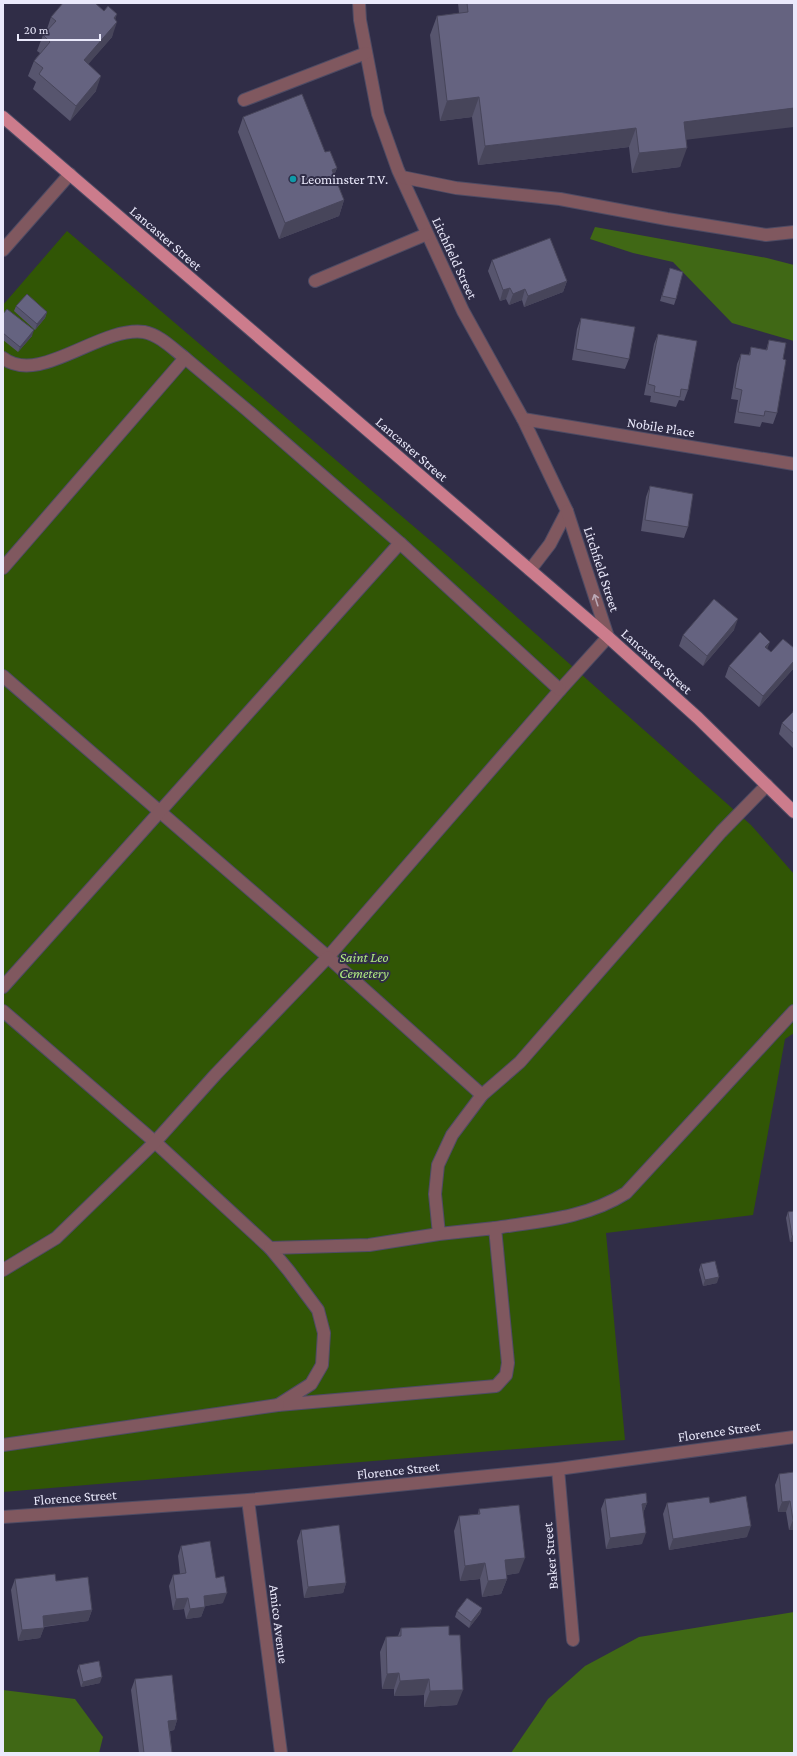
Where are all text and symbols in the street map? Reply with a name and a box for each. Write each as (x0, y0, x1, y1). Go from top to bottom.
scale bar (18, 16, 100, 42)
text: 20 m (24, 23, 49, 37)
place label: Leominster T.V. (301, 171, 388, 187)
marker: Leominster T.V. (288, 174, 298, 184)
street label: Lancaster Street (127, 202, 205, 274)
street label: Litchfield Street (429, 214, 481, 302)
street label: Lancaster Street (373, 413, 451, 485)
street label: Nobile Place (626, 414, 696, 440)
street label: Litchfield Street (581, 524, 623, 614)
one-way arrow (592, 594, 599, 607)
street label: Lancaster Street (618, 625, 696, 697)
park label: Saint Leo Cemetery (339, 949, 389, 981)
street label: Florence Street (677, 1417, 762, 1445)
street label: Florence Street (356, 1458, 441, 1482)
street label: Florence Street (33, 1486, 117, 1508)
street label: Baker Street (539, 1521, 561, 1590)
street label: Amico Avenue (266, 1584, 292, 1664)

